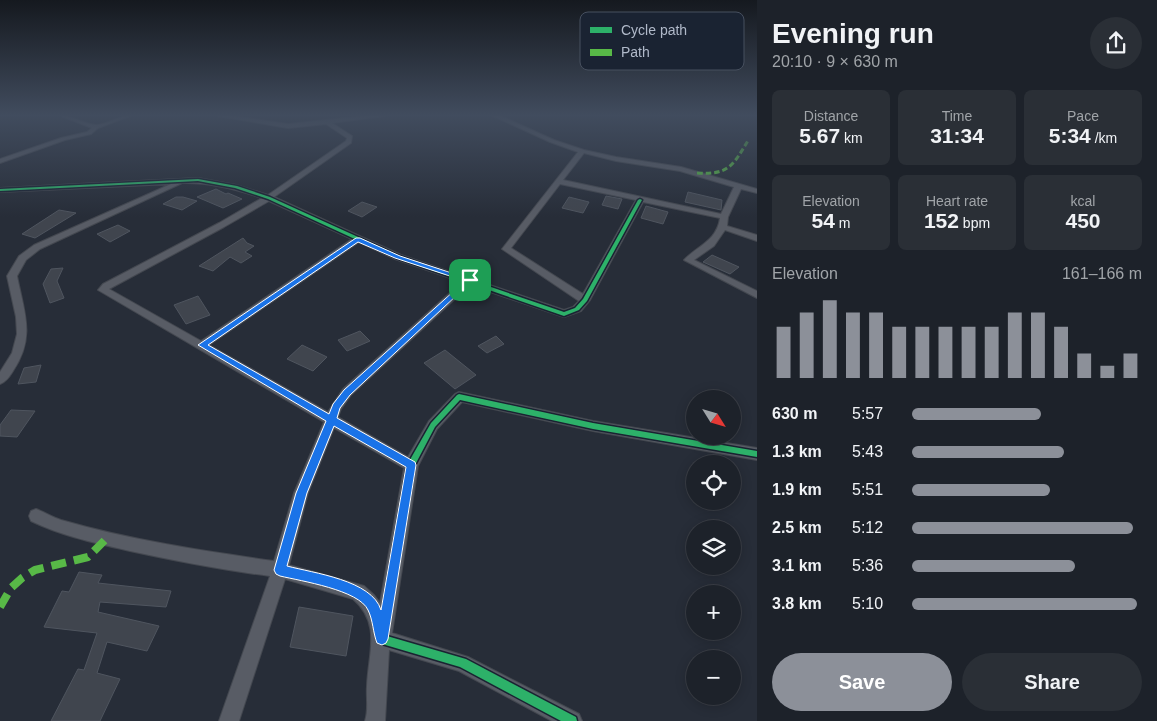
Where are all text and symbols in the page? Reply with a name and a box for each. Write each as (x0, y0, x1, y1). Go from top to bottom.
legend (580, 12, 744, 70)
button: share (1090, 17, 1142, 69)
text: Evening run (772, 18, 934, 49)
text: Cycle path (621, 22, 687, 38)
text: Path (621, 44, 650, 60)
text: 20:10 · 9 × 630 m (772, 53, 898, 70)
text: Distance (804, 108, 858, 124)
text: Time (942, 108, 972, 124)
text: Pace (1067, 108, 1099, 124)
text: 5.67 (799, 124, 840, 147)
text: 31:34 (930, 124, 984, 147)
text: 5:34 (1049, 124, 1091, 147)
text: km (840, 130, 863, 146)
text: /km (1091, 130, 1117, 146)
text: Elevation (802, 193, 860, 209)
text: Heart rate (926, 193, 988, 209)
text: kcal (1071, 193, 1095, 209)
text: 54 (812, 209, 835, 232)
text: 152 (924, 209, 959, 232)
text: 450 (1065, 209, 1101, 232)
text: m (835, 215, 850, 231)
text: bpm (959, 215, 990, 231)
pin (449, 259, 491, 301)
text: Elevation (772, 265, 838, 282)
text: 161–166 m (1062, 265, 1142, 282)
icon: arrive (456, 266, 484, 294)
north arrow (686, 390, 741, 445)
map controls (686, 390, 741, 705)
text: 630 m (772, 405, 817, 422)
text: 5:57 (852, 405, 883, 422)
text: 1.3 km (772, 443, 822, 460)
text: 5:43 (852, 443, 883, 460)
button: locate (686, 455, 741, 510)
text: 1.9 km (772, 481, 822, 498)
text: 5:51 (852, 481, 883, 498)
text: 2.5 km (772, 519, 822, 536)
text: 5:12 (852, 519, 883, 536)
button: layers (686, 520, 741, 575)
text: 3.1 km (772, 557, 822, 574)
text: 5:36 (852, 557, 883, 574)
button: + (686, 585, 741, 640)
text: 3.8 km (772, 595, 822, 612)
text: 5:10 (852, 595, 883, 612)
button: − (686, 650, 741, 705)
button: Save (772, 653, 952, 711)
button: Share (962, 653, 1142, 711)

